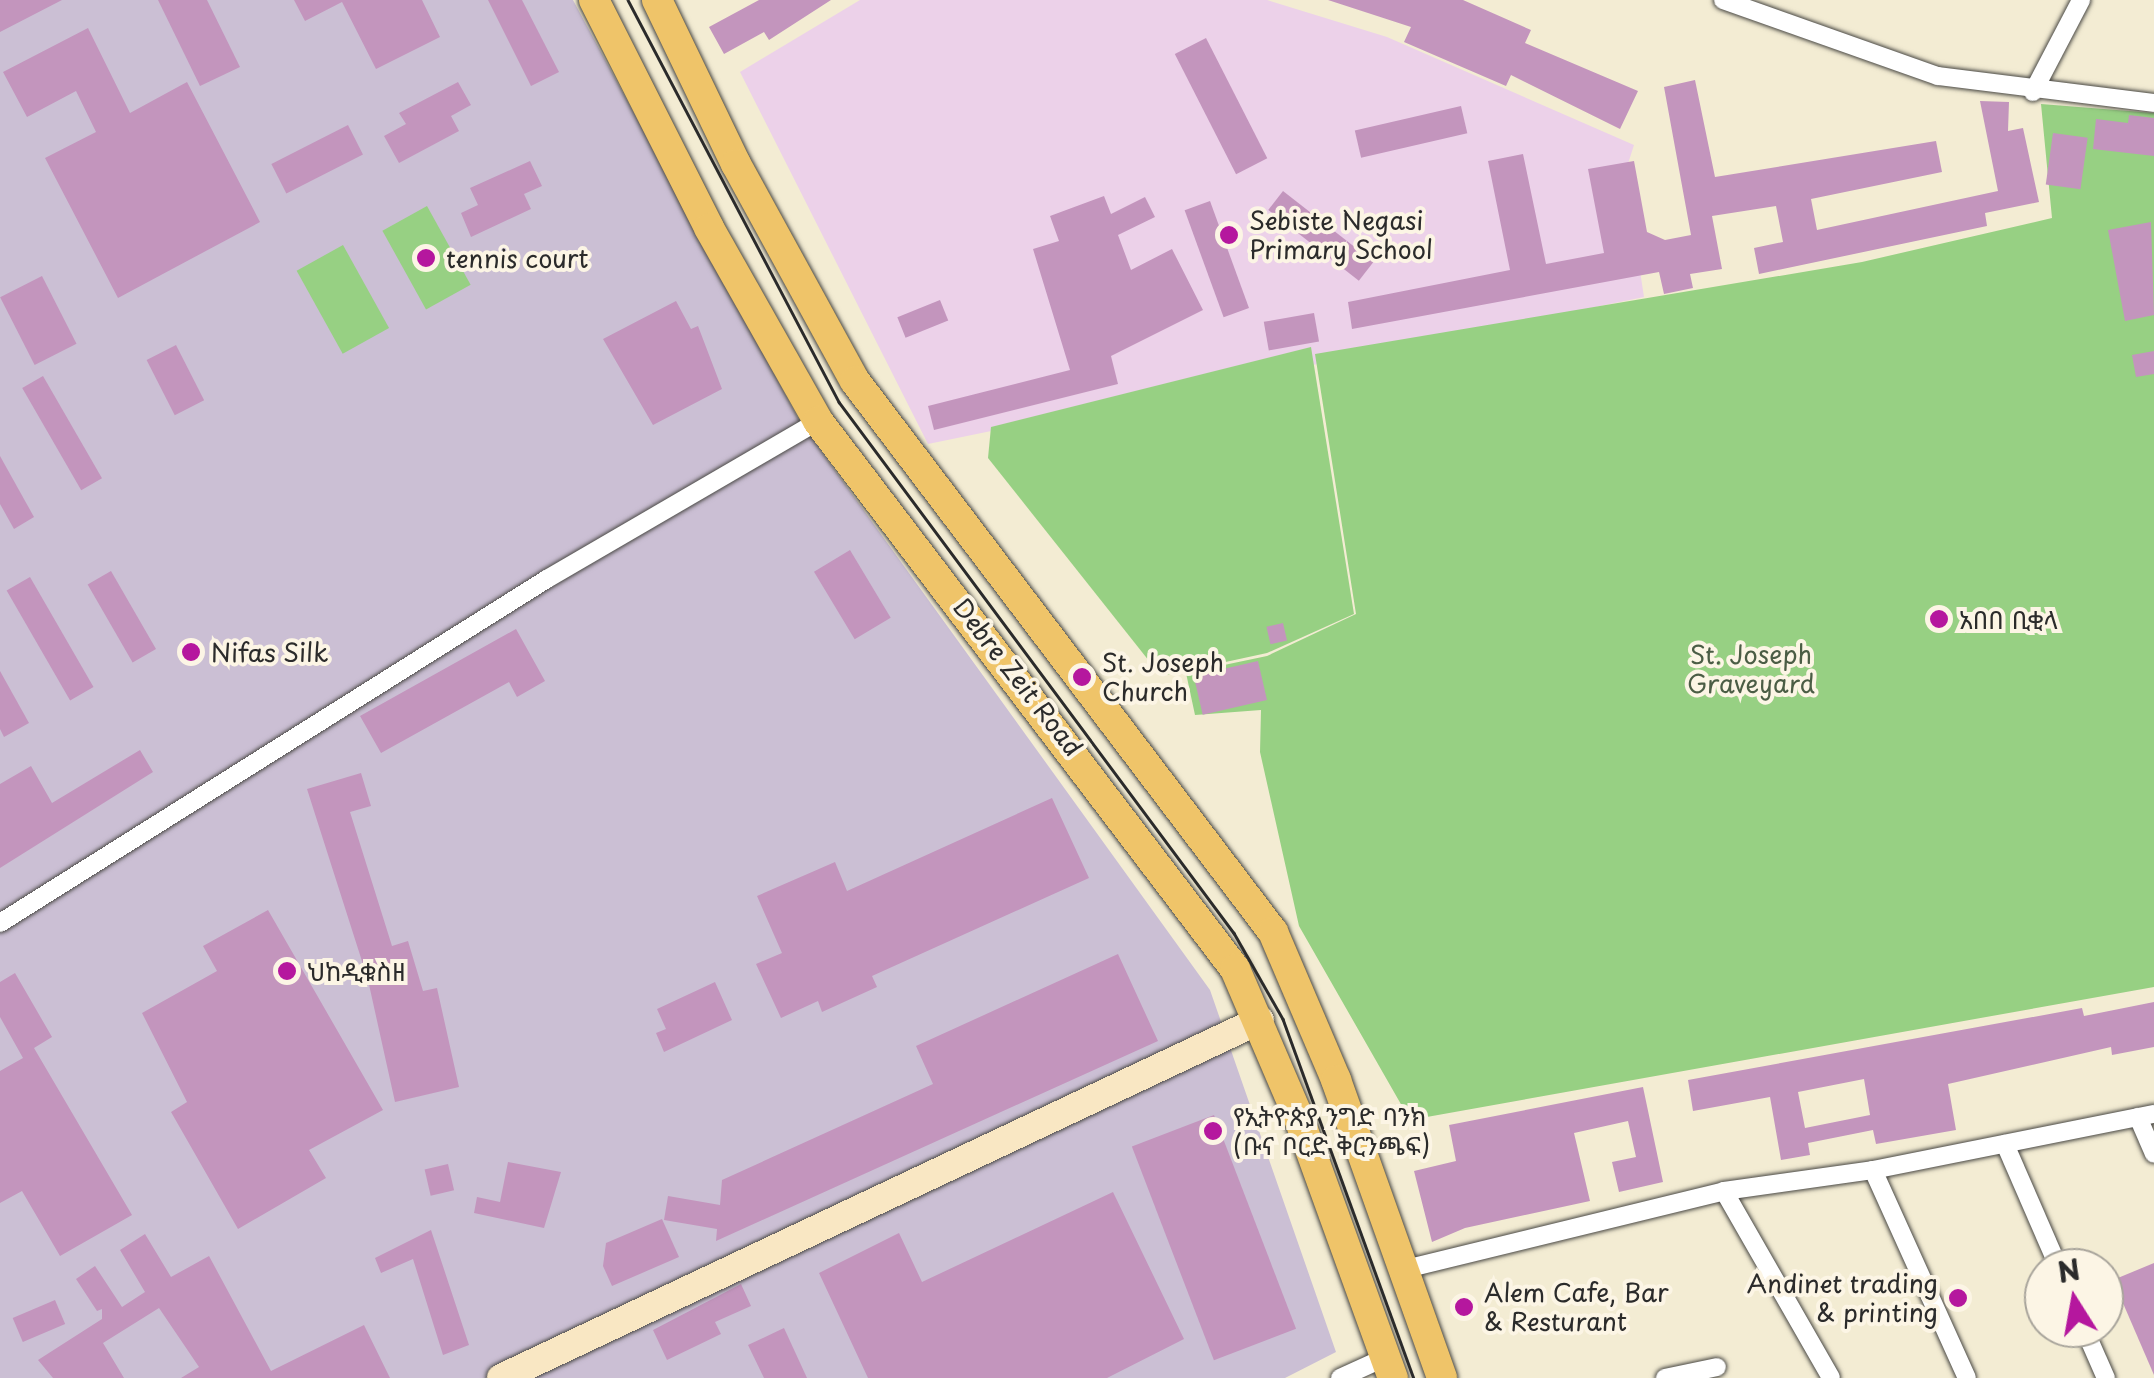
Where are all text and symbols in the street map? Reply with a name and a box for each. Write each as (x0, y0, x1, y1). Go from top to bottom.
place label: Sebiste Negasi Primary School (1249, 206, 1433, 265)
marker: Sebiste Negasi Primary School (1218, 224, 1240, 246)
place label: tennis court (446, 243, 589, 273)
marker: tennis court (415, 247, 437, 269)
street label: Debre Zeit Road (947, 591, 1089, 763)
place label: አበበ ቢቂላ (1959, 604, 2058, 634)
marker: አበበ ቢቂላ (1928, 608, 1950, 630)
place label: Nifas Silk (211, 637, 328, 667)
park label: St. Joseph Graveyard (1687, 640, 1815, 699)
marker: Nifas Silk (180, 641, 202, 663)
place label: St. Joseph Church (1102, 648, 1225, 707)
marker: St. Joseph Church (1071, 666, 1093, 688)
place label: ህከዲቁስዘ (307, 956, 406, 986)
marker: ህከዲቁስዘ (276, 960, 298, 982)
place label: የኢትዮጵያ ንግድ ባንክ (ቡና ቦርድ ቅርንጫፍ) (1233, 1102, 1430, 1161)
marker: የኢትዮጵያ ንግድ ባንክ (ቡና ቦርድ ቅርንጫፍ) (1202, 1120, 1224, 1142)
text: N (2054, 1247, 2084, 1293)
north arrow (2024, 1248, 2124, 1348)
place label: Andinet trading & printing (1745, 1269, 1938, 1328)
place label: Alem Cafe, Bar & Resturant (1484, 1278, 1670, 1337)
marker: Andinet trading & printing (1947, 1287, 1969, 1309)
marker: Alem Cafe, Bar & Resturant (1453, 1296, 1475, 1318)

